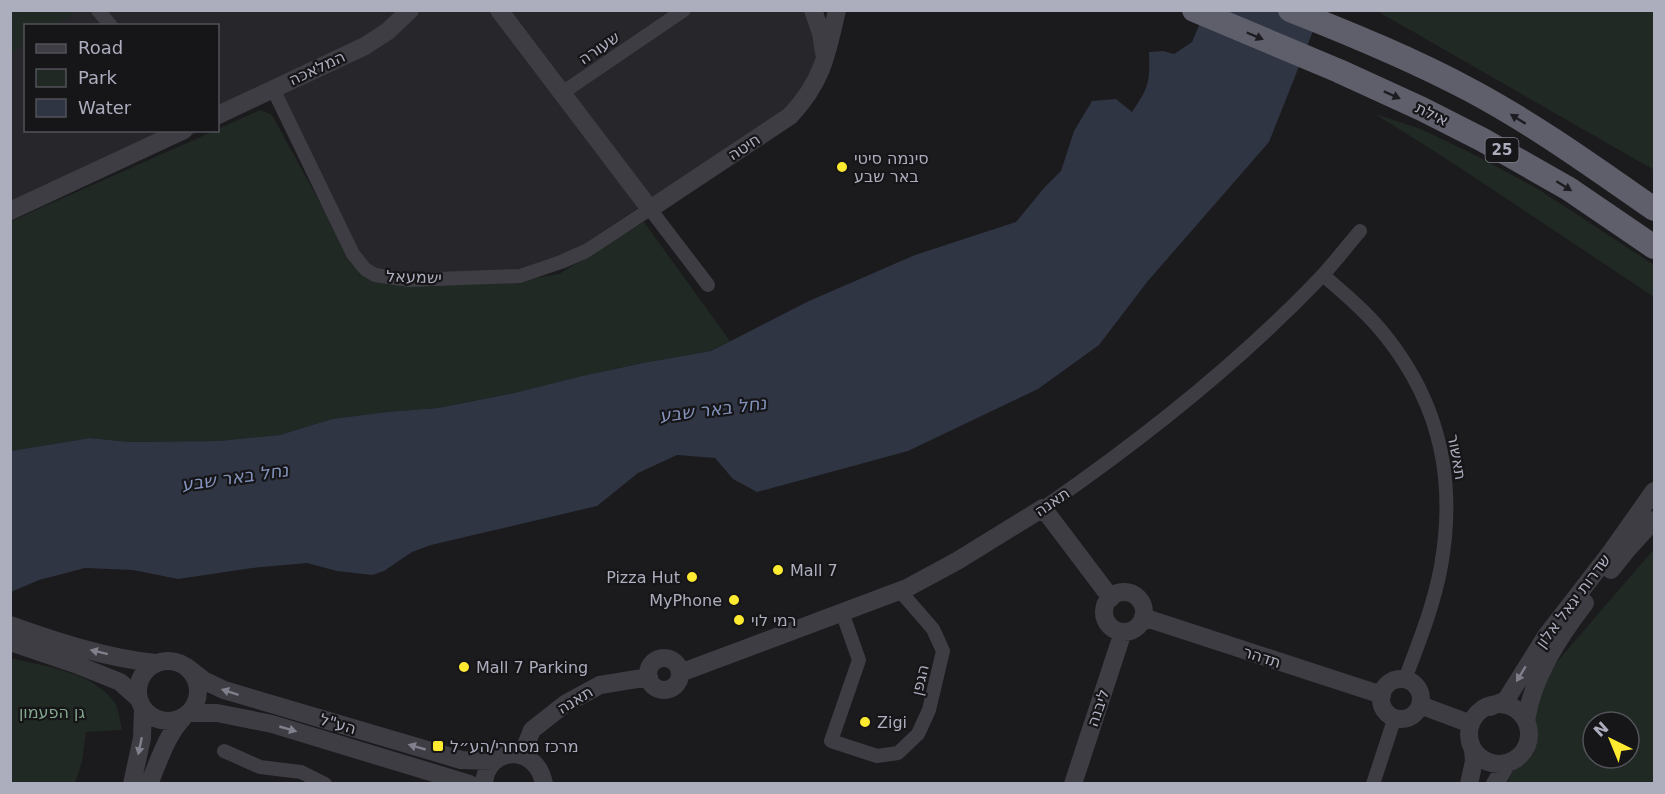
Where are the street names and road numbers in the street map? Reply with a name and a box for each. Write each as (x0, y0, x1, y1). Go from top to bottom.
street label: שעורה (575, 27, 623, 69)
street label: המלאכה (286, 47, 348, 89)
street label: אילת (1413, 98, 1451, 130)
street label: חיטה (724, 130, 764, 164)
road number: 25 (1486, 138, 1518, 162)
street label: ישמעאל (386, 267, 442, 287)
street label: תאשור (1444, 433, 1470, 481)
street label: תאנה (1031, 483, 1073, 521)
street label: שדרות יגאל אלון (1532, 550, 1614, 652)
street label: תדהר (1241, 642, 1283, 672)
street label: הגפן (907, 663, 933, 697)
street label: תאנה (554, 682, 596, 718)
street label: ליבנה (1083, 687, 1113, 729)
street label: הע"ל (318, 710, 358, 738)

